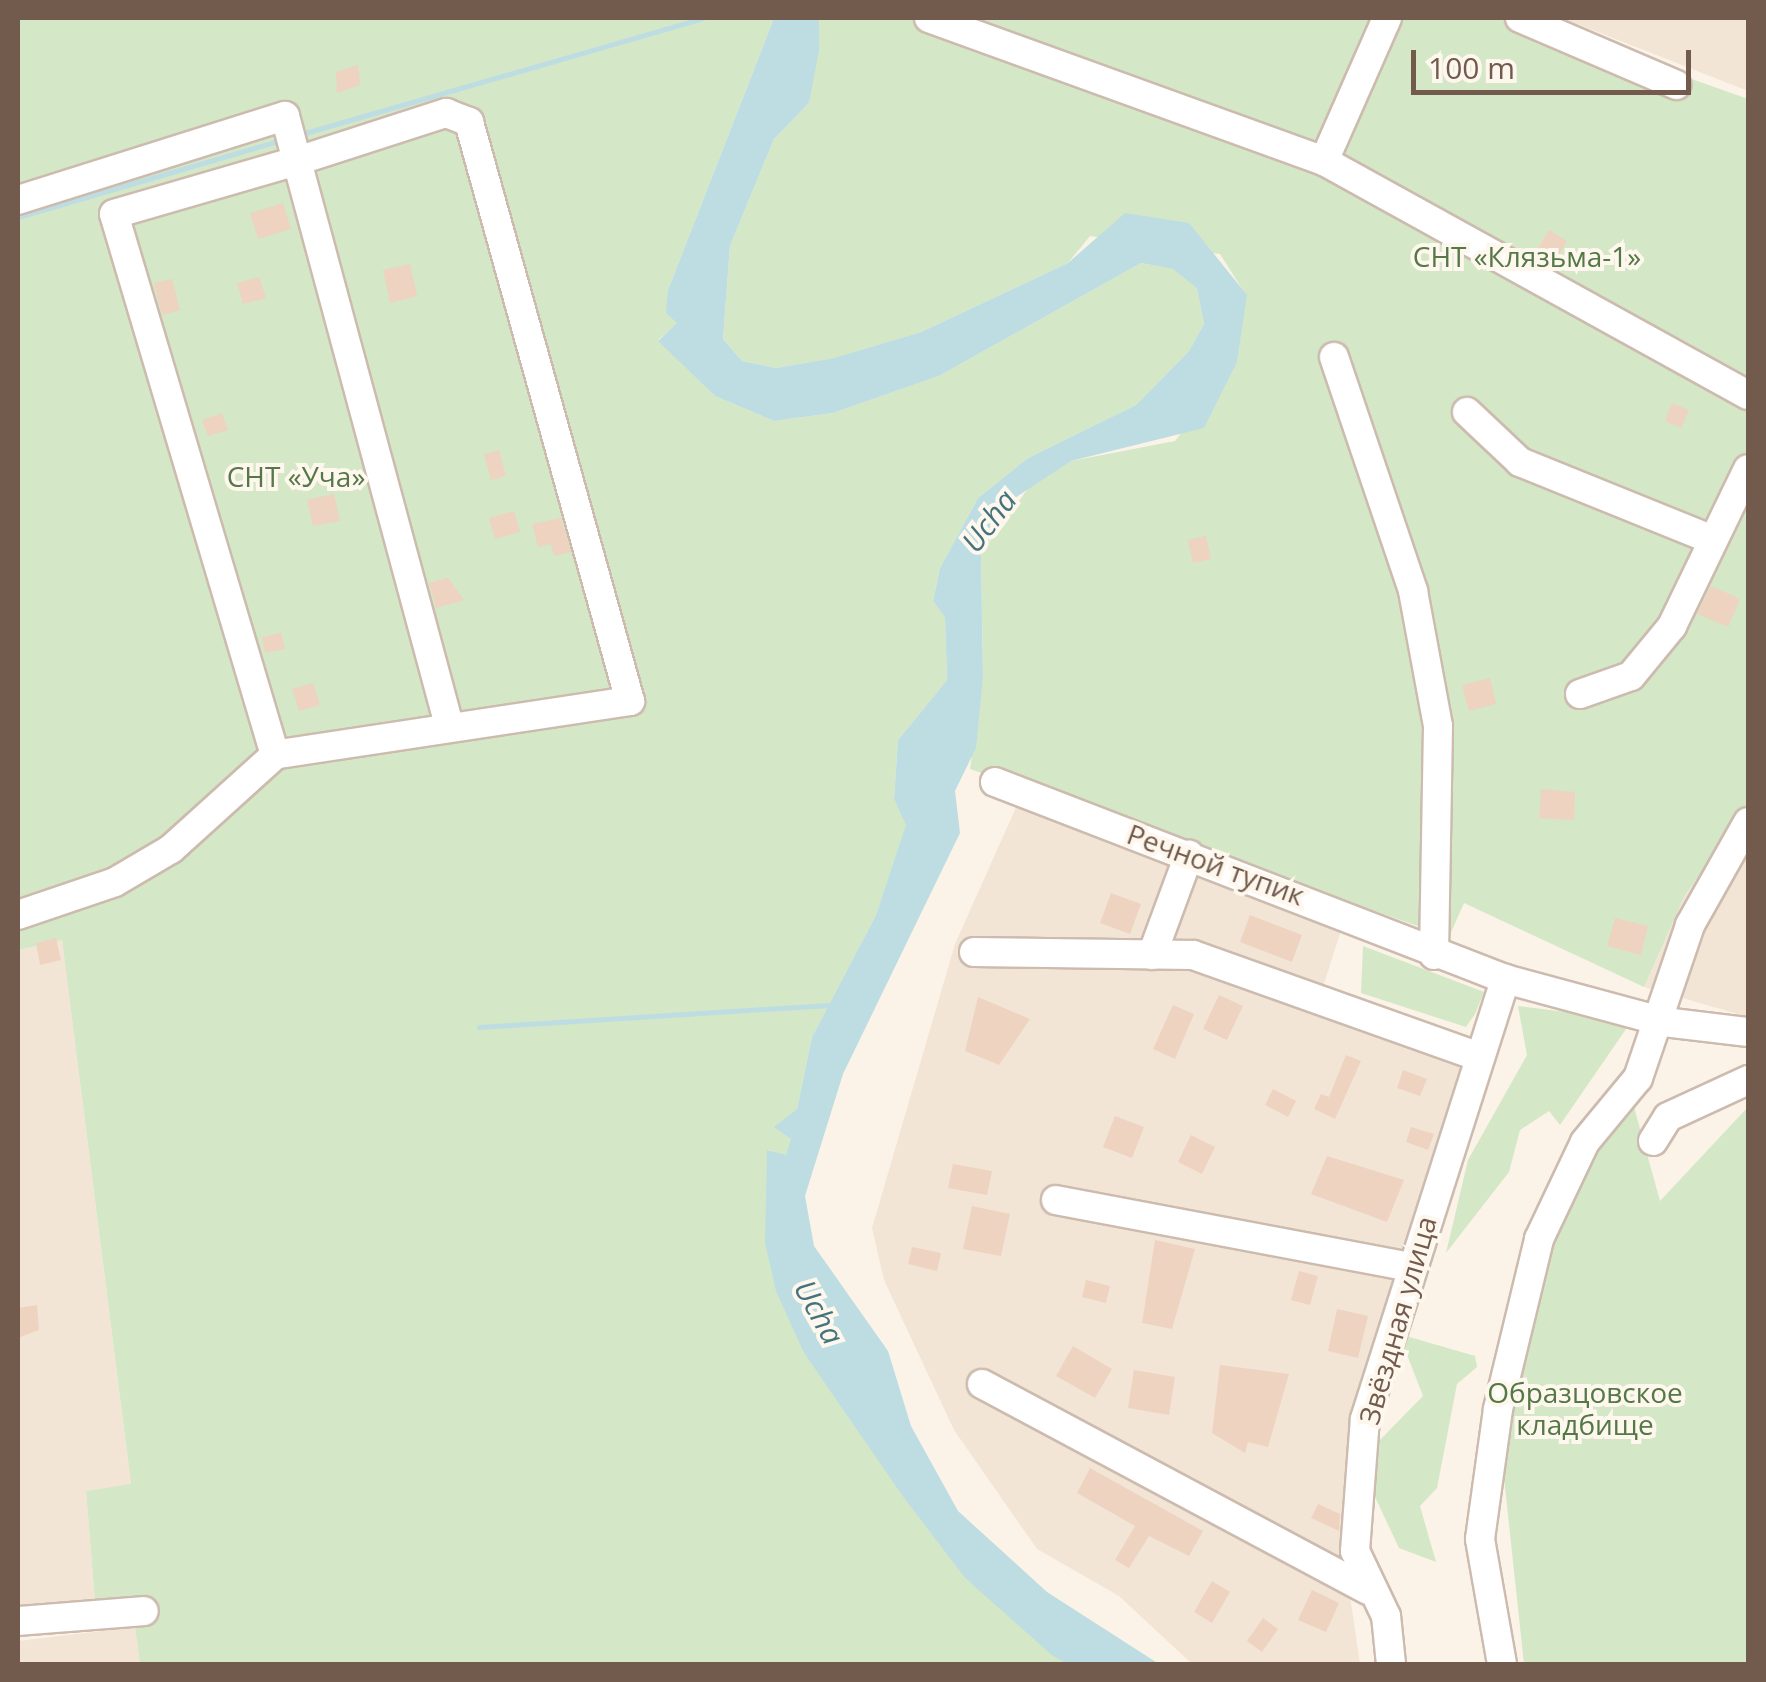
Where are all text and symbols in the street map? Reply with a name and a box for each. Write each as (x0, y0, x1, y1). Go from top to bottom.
scale bar (1416, 30, 1696, 92)
text: 100 m (1428, 47, 1515, 88)
park label: СНТ «Клязьма-1» (1413, 239, 1641, 273)
park label: СНТ «Уча» (227, 459, 365, 493)
water label: Ucha (954, 483, 1024, 559)
street label: Речной тупик (1123, 816, 1309, 912)
street label: Звёздная улица (1351, 1212, 1443, 1428)
water label: Ucha (787, 1273, 851, 1351)
park label: Образцовское кладбище (1487, 1375, 1683, 1441)

